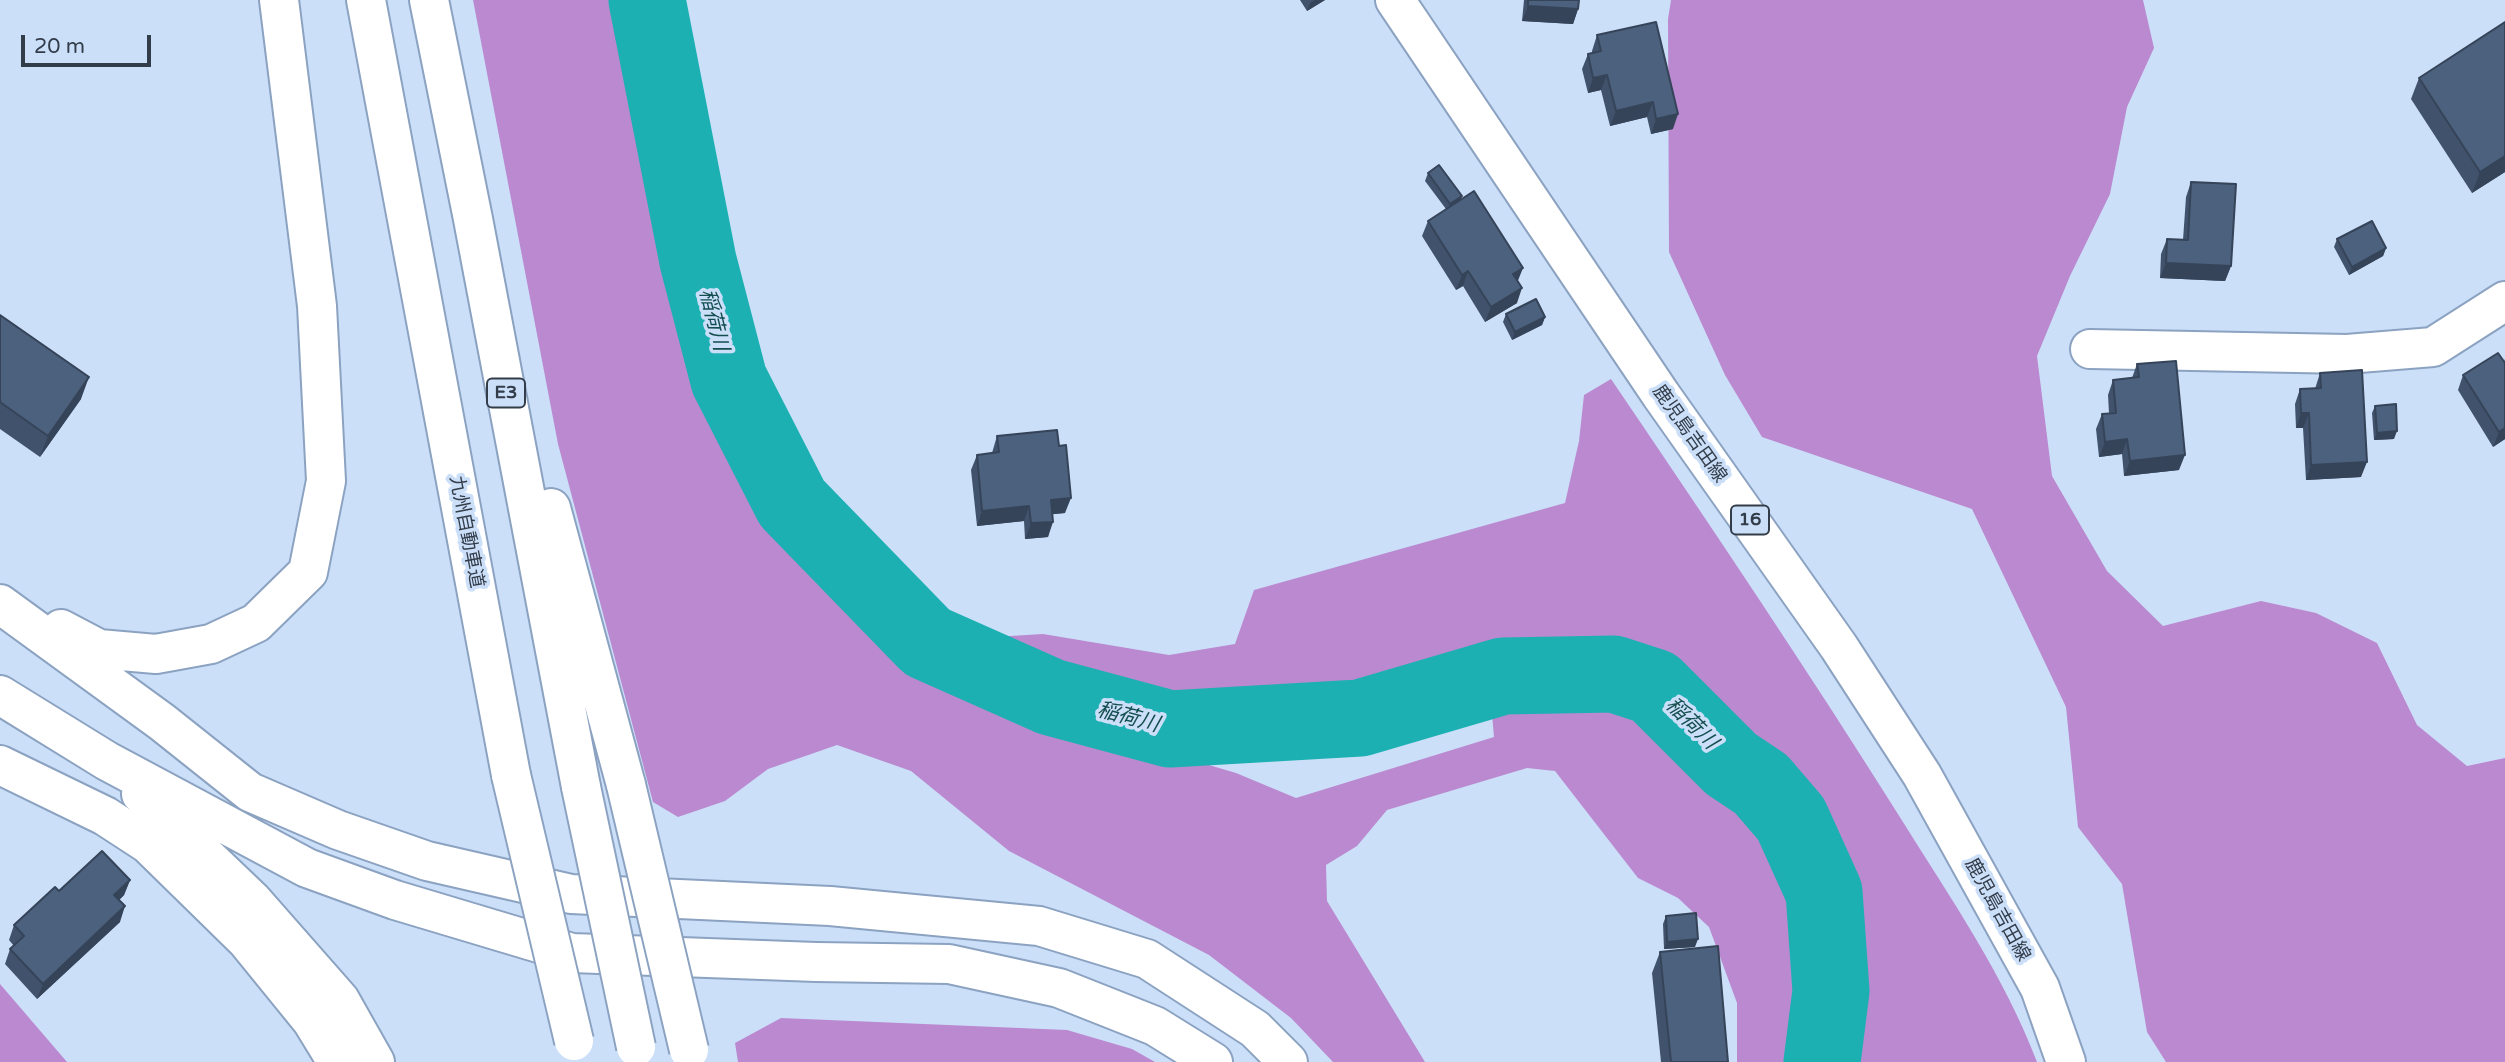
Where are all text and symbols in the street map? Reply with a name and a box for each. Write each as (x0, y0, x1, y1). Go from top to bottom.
scale bar (24, 21, 154, 65)
text: 20 m (34, 34, 85, 59)
water label: 稲荷川 (693, 286, 733, 354)
road number: E3 (487, 379, 525, 408)
street label: 鹿児島吉田線 (1647, 381, 1731, 487)
street label: 九州自動車道 (444, 474, 488, 590)
road number: 16 (1731, 506, 1769, 534)
water label: 稲荷川 (1660, 693, 1722, 755)
water label: 稲荷川 (1094, 698, 1162, 738)
street label: 鹿児島吉田線 (1959, 855, 2035, 965)

